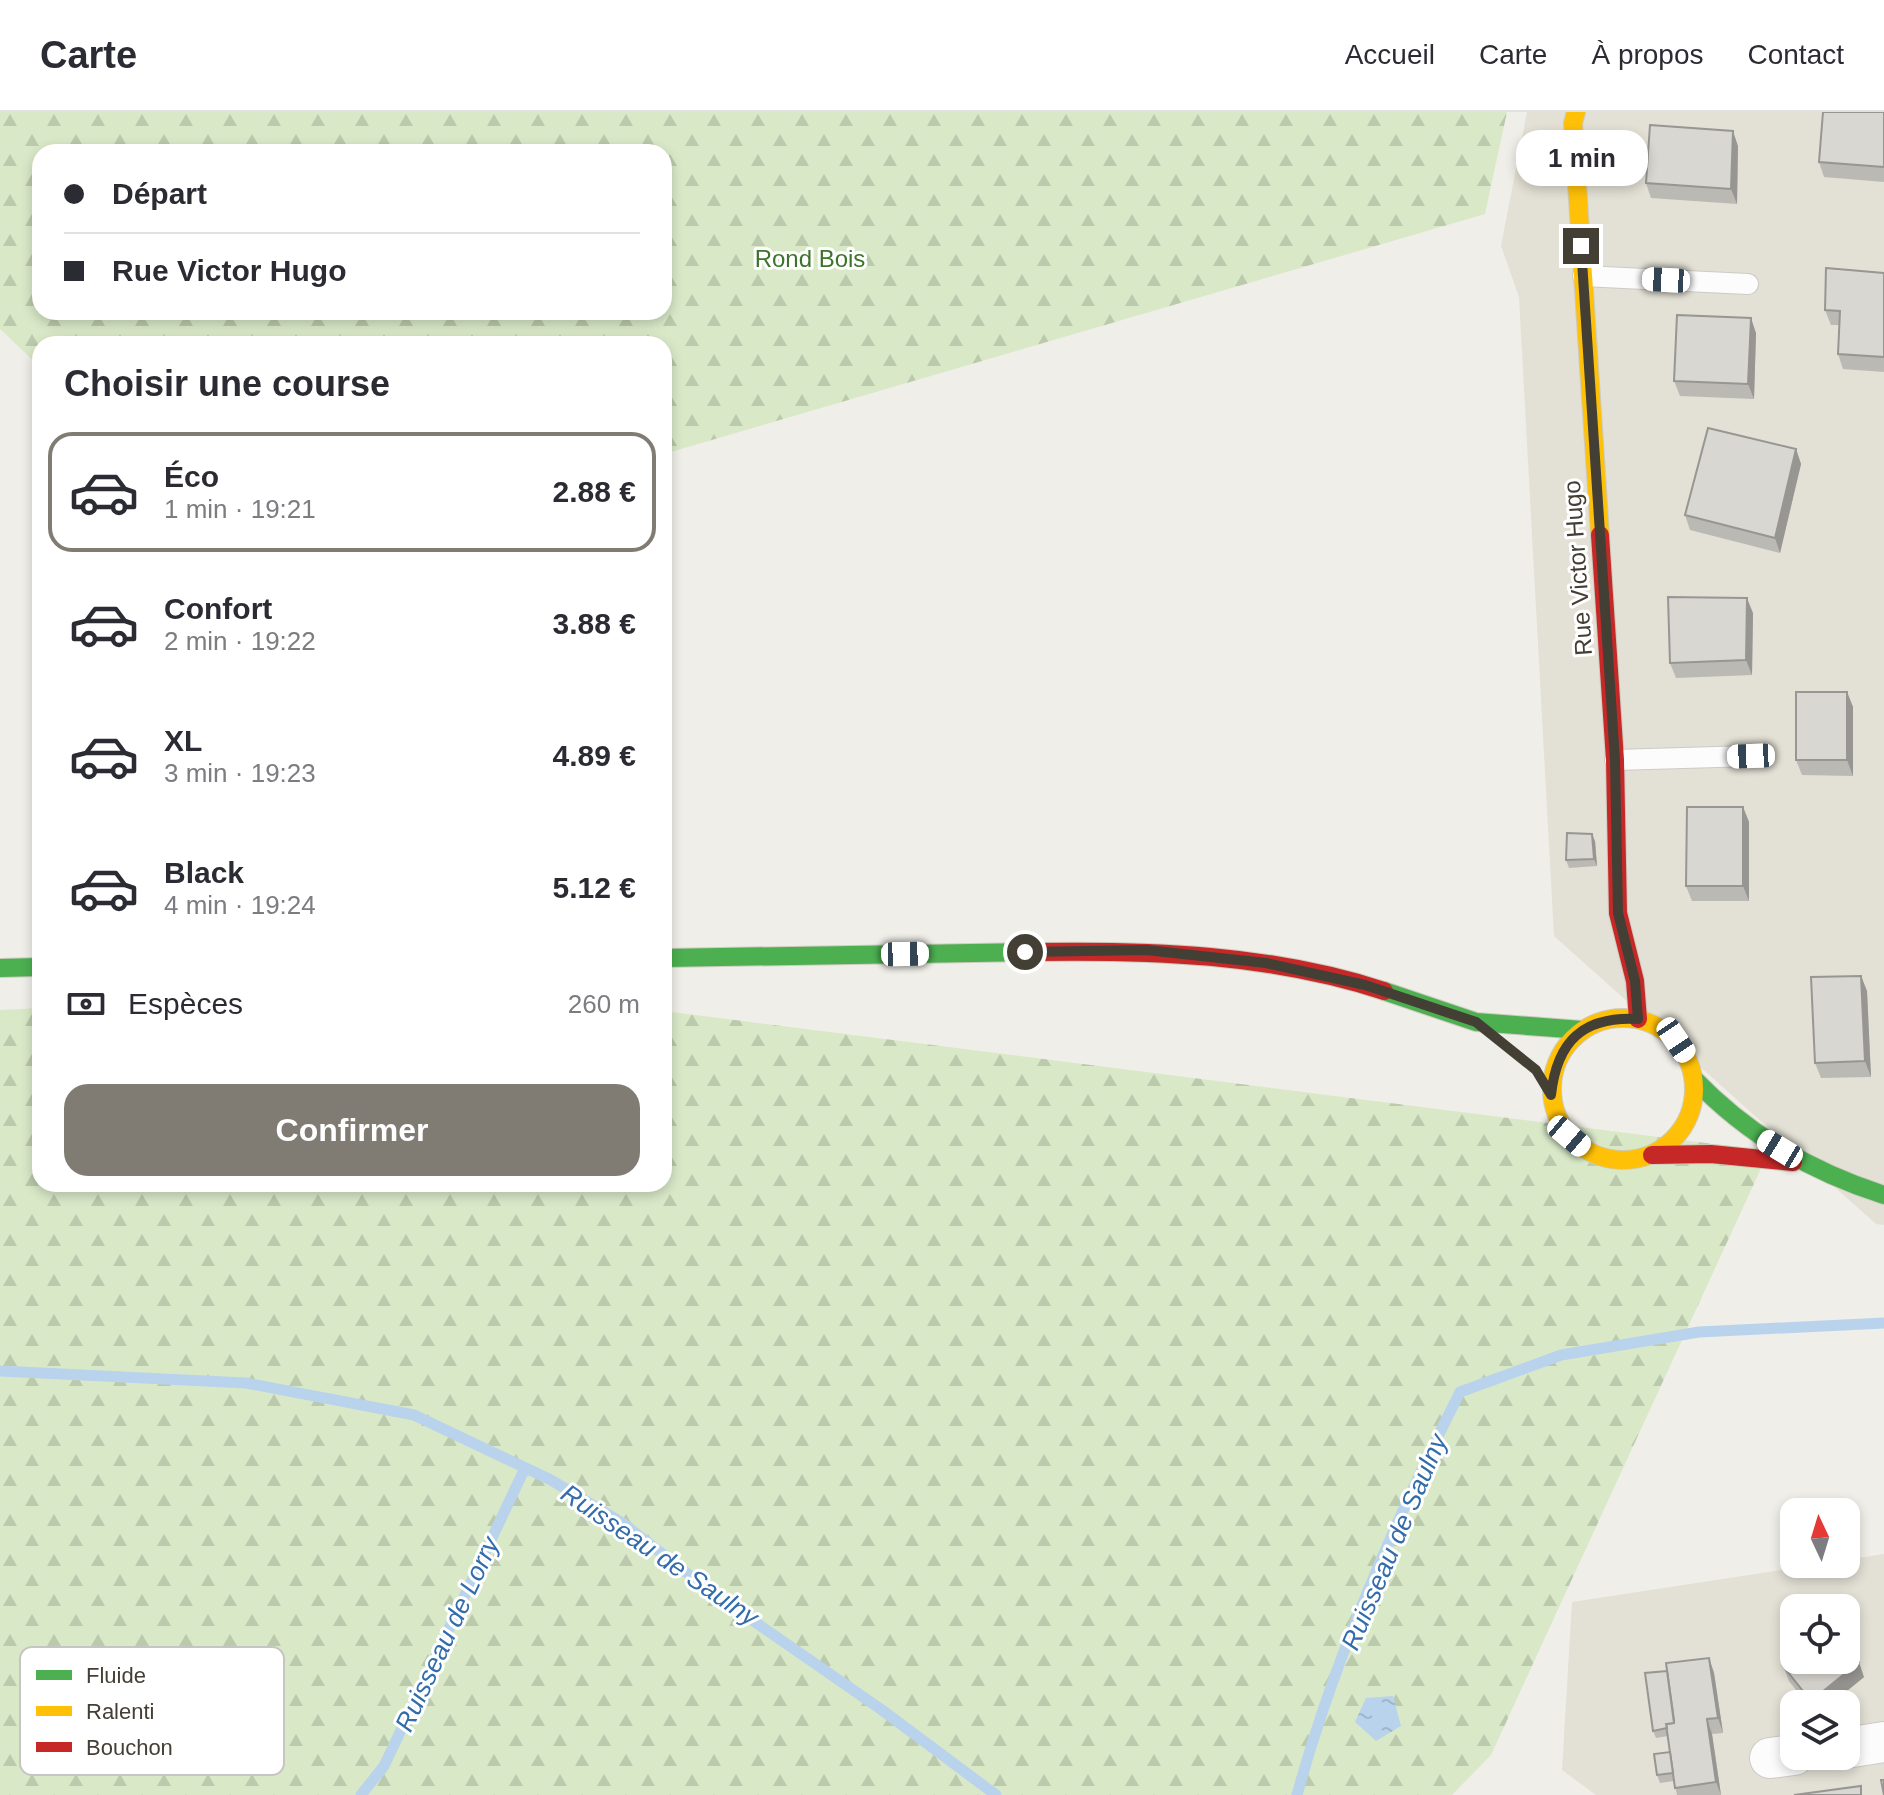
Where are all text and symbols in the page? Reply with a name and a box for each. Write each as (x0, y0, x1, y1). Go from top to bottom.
text: Carte (40, 34, 137, 76)
text: Accueil (1345, 39, 1435, 70)
text: Carte (1479, 39, 1547, 70)
text: À propos (1591, 39, 1704, 70)
text: Contact (1748, 39, 1844, 70)
callout: 1 min (1515, 130, 1647, 186)
text: 1 min (1548, 143, 1616, 173)
text: Départ (112, 177, 207, 210)
route end (1563, 228, 1599, 264)
park label: Rond Bois (755, 245, 865, 272)
text: Rue Victor Hugo (112, 254, 346, 287)
car (1641, 267, 1691, 293)
text: Choisir une course (64, 363, 390, 404)
icon: car (68, 456, 140, 528)
text: Éco (164, 460, 219, 493)
text: 2.88 € (553, 475, 636, 508)
street label: Rue Victor Hugo (1558, 479, 1597, 657)
text: 1 min · 19:21 (164, 494, 316, 524)
icon: car (68, 588, 140, 660)
text: Confort (164, 592, 272, 625)
text: 3.88 € (553, 607, 636, 640)
text: 2 min · 19:22 (164, 626, 316, 656)
icon: car (68, 720, 140, 792)
text: XL (164, 724, 202, 757)
text: 4.89 € (553, 739, 636, 772)
car (1727, 743, 1775, 769)
text: 3 min · 19:23 (164, 758, 316, 788)
icon: car (68, 852, 140, 924)
text: Black (164, 856, 244, 889)
text: 5.12 € (553, 871, 636, 904)
text: 4 min · 19:24 (164, 890, 316, 920)
route start (1007, 934, 1043, 970)
car (881, 942, 929, 966)
icon: cash (64, 982, 108, 1026)
text: Espèces (128, 987, 243, 1020)
text: 260 m (568, 989, 640, 1019)
car (1653, 1013, 1699, 1067)
button: Confirmer (64, 1084, 640, 1176)
car (1543, 1111, 1595, 1161)
car (1753, 1126, 1807, 1172)
water label: Ruisseau de Saulny (1335, 1428, 1454, 1654)
water label: Ruisseau de Saulny (556, 1478, 766, 1633)
north arrow (1780, 1498, 1860, 1578)
map controls (1780, 1498, 1860, 1770)
water label: Ruisseau de Lorry (389, 1530, 506, 1736)
button: locate (1780, 1594, 1860, 1674)
legend (20, 1647, 284, 1775)
text: Fluide (86, 1663, 146, 1688)
button: layers (1780, 1690, 1860, 1770)
text: Ralenti (86, 1699, 154, 1724)
text: Bouchon (86, 1735, 173, 1760)

